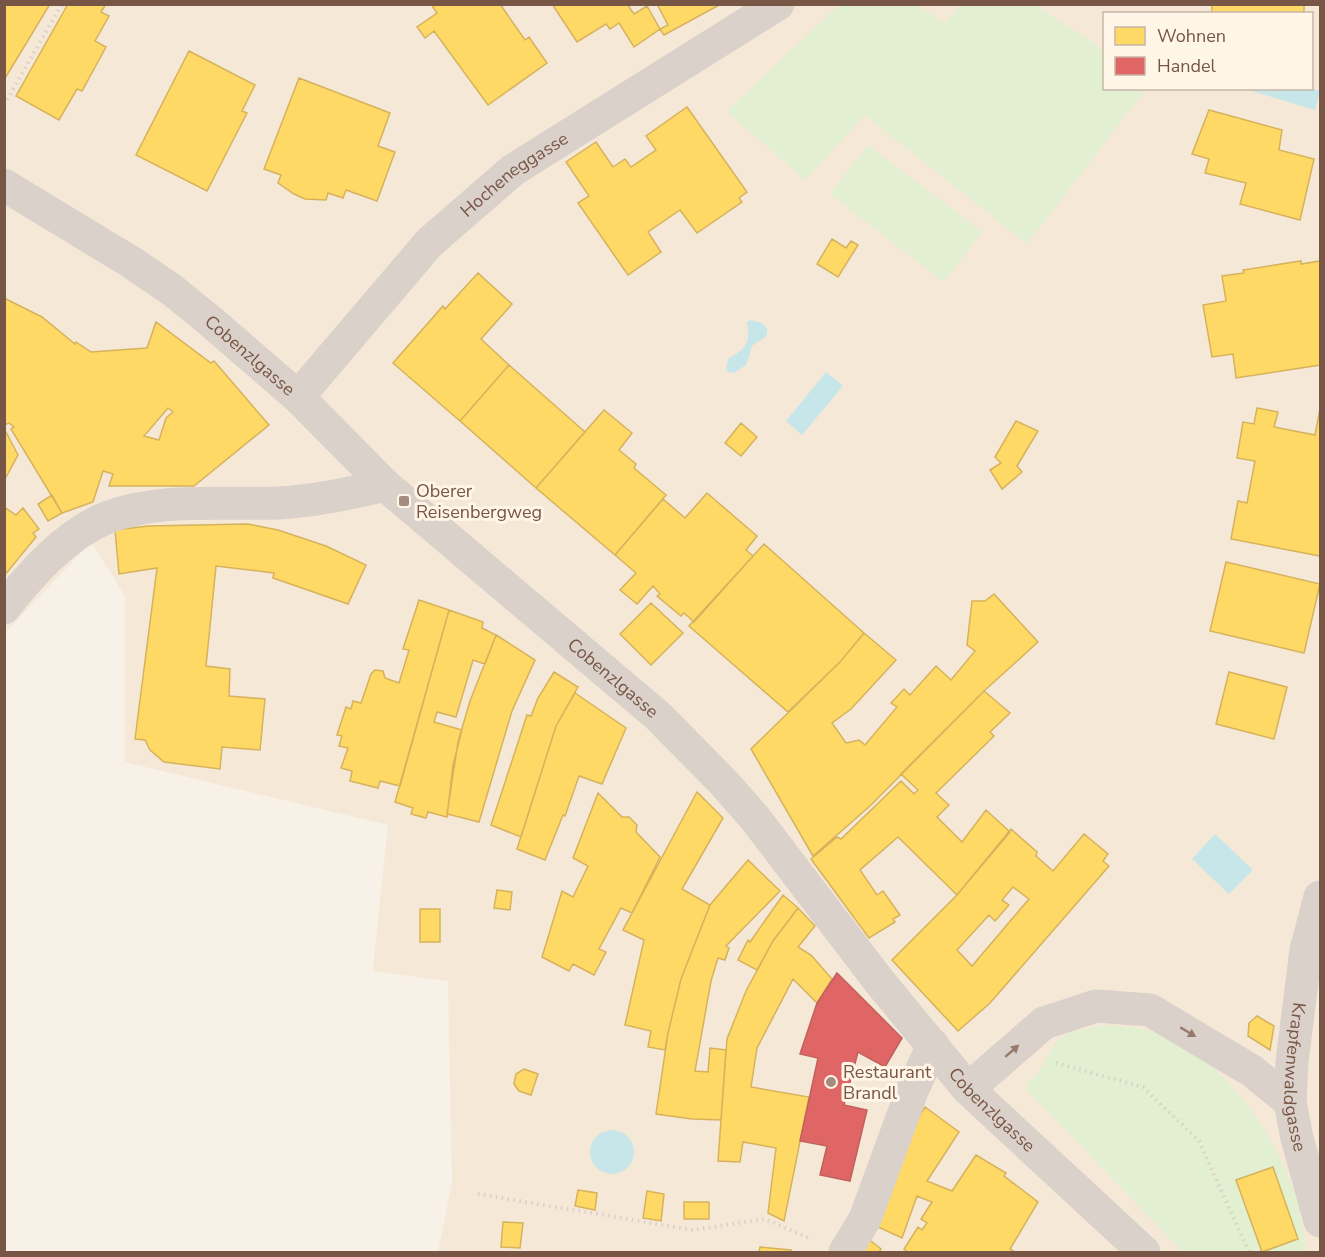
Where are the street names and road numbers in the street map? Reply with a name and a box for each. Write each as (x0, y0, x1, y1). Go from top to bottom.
street label: Hocheneggasse (455, 126, 573, 222)
street label: Cobenzlgasse (200, 310, 300, 401)
street label: Cobenzlgasse (562, 633, 664, 723)
street label: Krapfenwaldgasse (1278, 1001, 1312, 1154)
street label: Cobenzlgasse (943, 1062, 1041, 1157)

